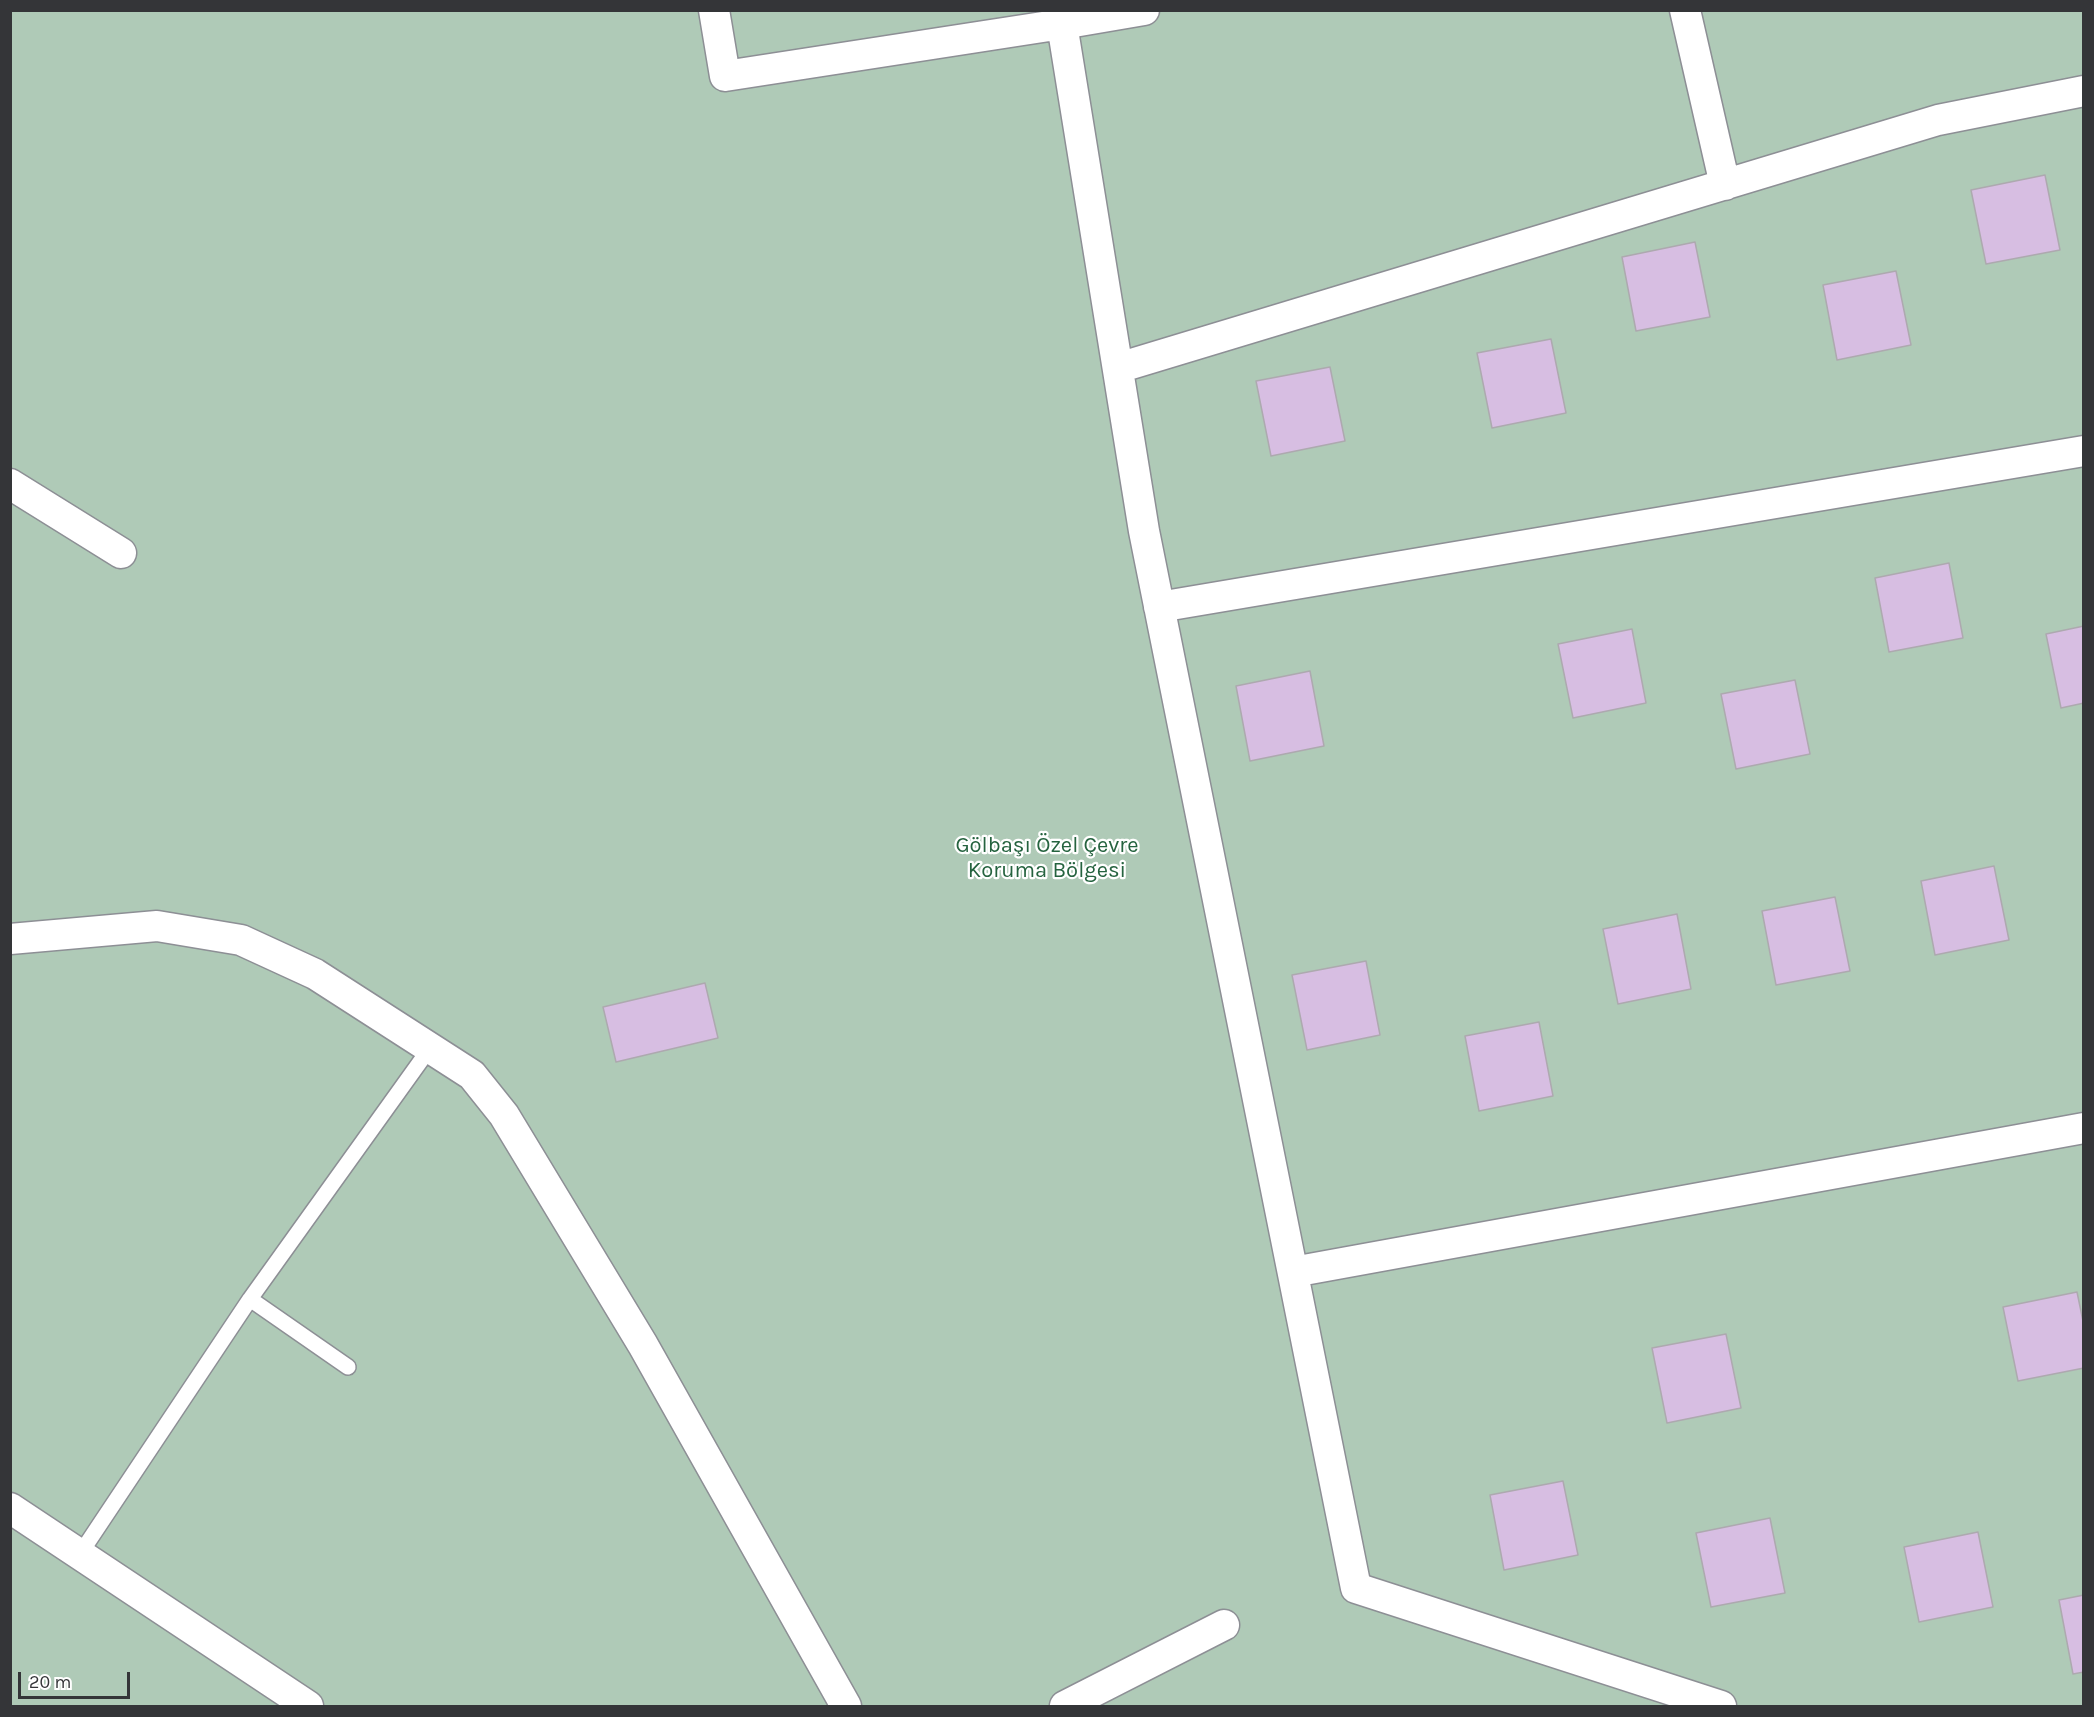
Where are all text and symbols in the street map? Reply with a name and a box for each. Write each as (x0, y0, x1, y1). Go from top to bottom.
park label: Gölbaşı Özel Çevre Koruma Bölgesi (955, 833, 1139, 884)
scale bar (21, 1660, 134, 1698)
text: 20 m (29, 1671, 71, 1693)

